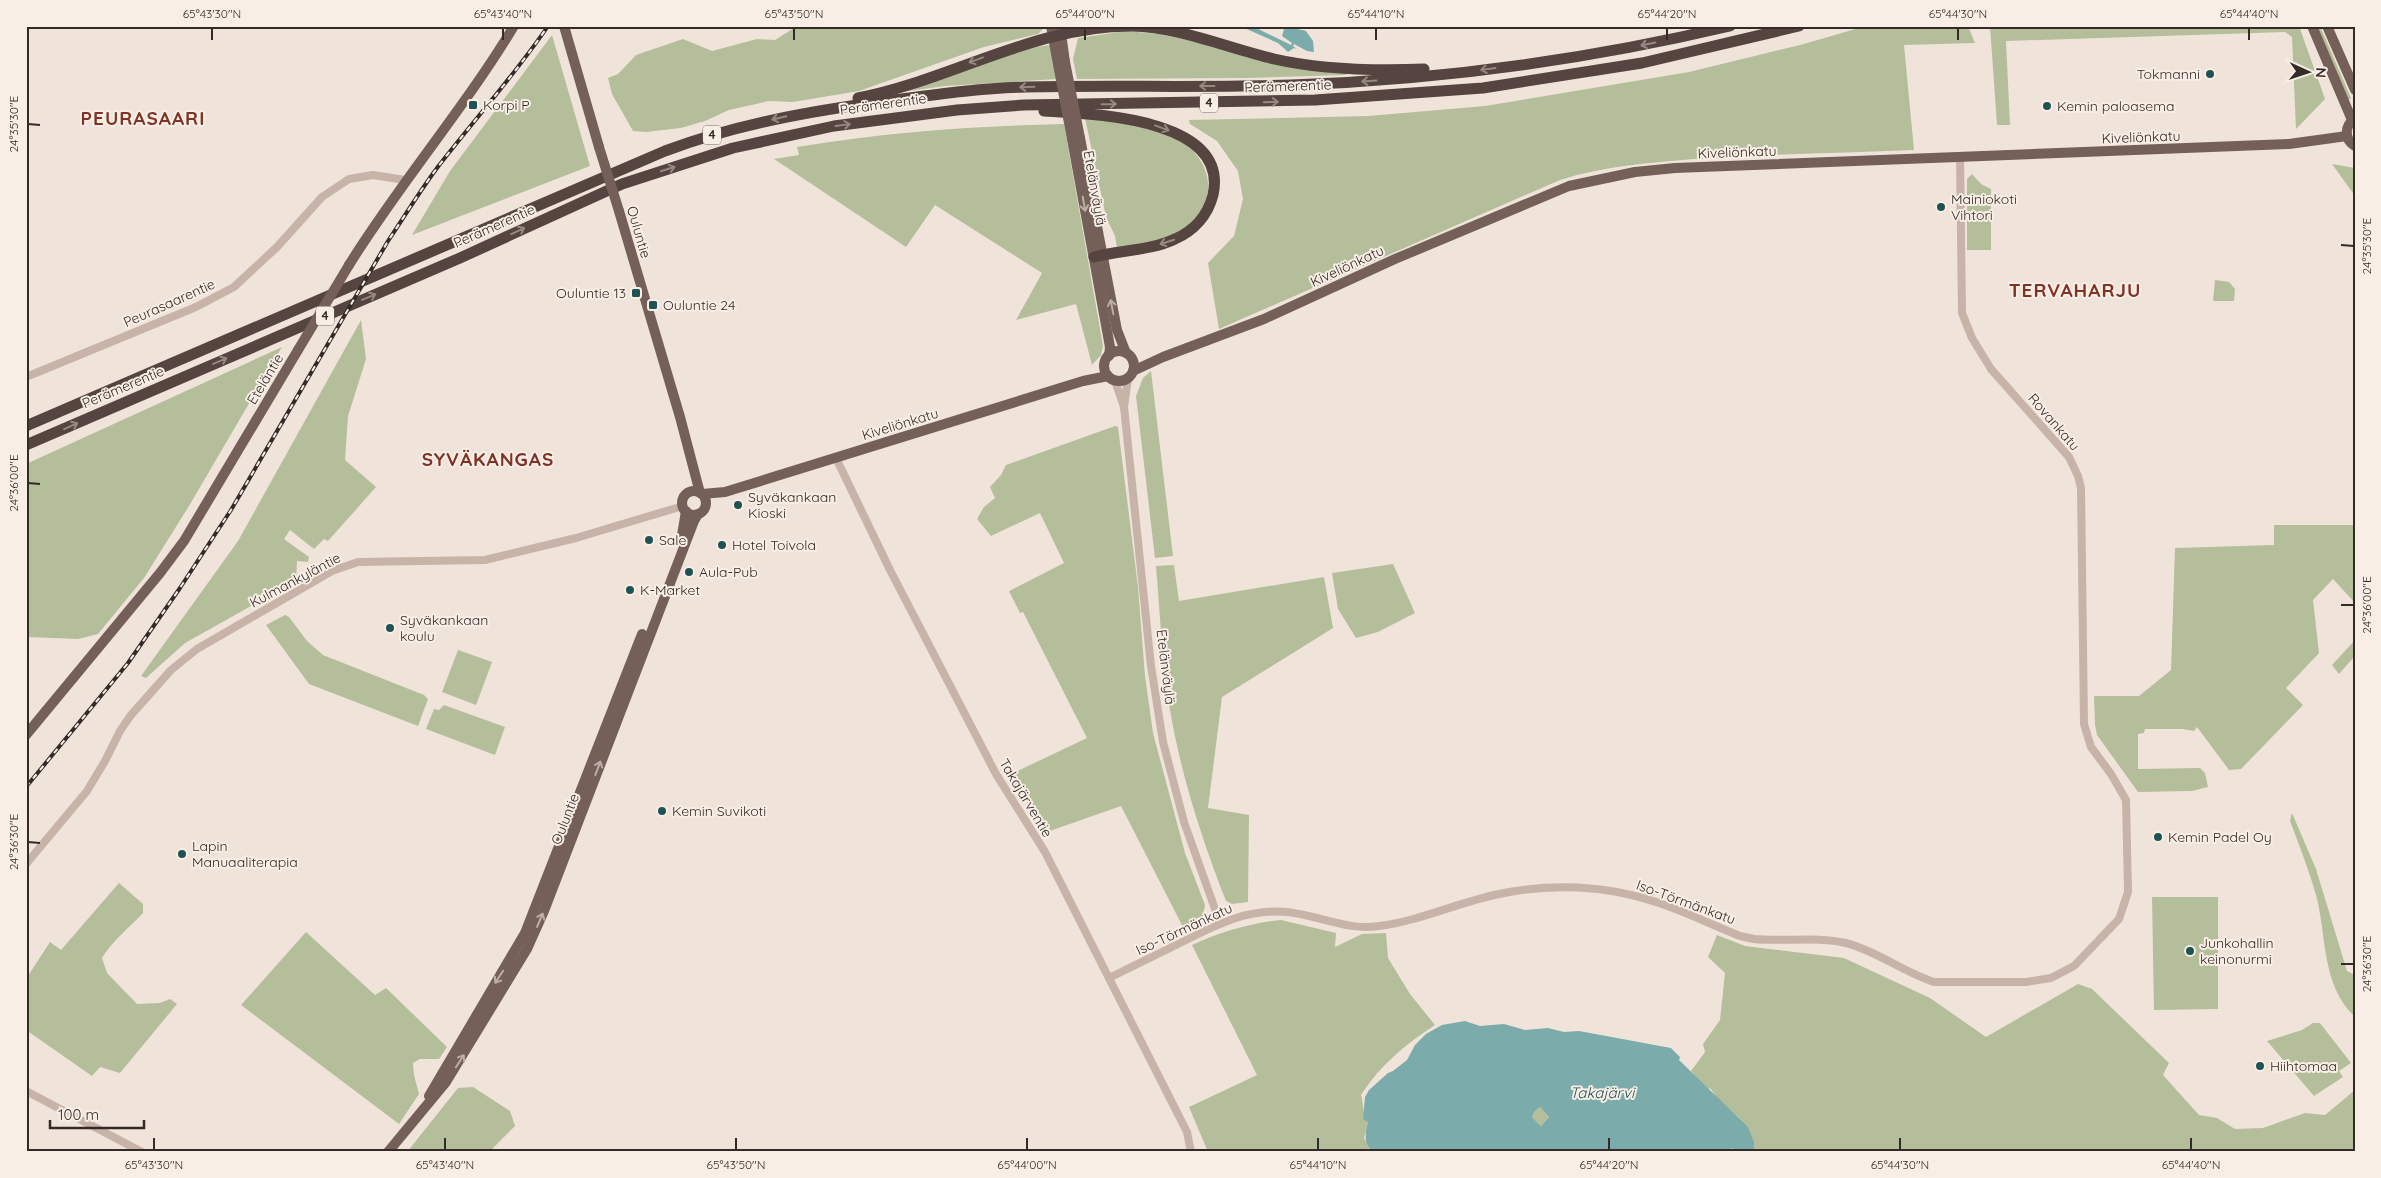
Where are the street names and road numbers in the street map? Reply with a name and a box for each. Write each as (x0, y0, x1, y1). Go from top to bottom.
street label: Perämerentie (1244, 75, 1332, 97)
street label: Perämerentie (839, 89, 928, 119)
road number: 4 (1200, 94, 1218, 112)
road number: 4 (703, 126, 721, 144)
street label: Kiveliönkatu (2101, 127, 2181, 147)
street label: Kiveliönkatu (1697, 142, 1777, 162)
street label: Etelänväylä (1080, 149, 1110, 227)
street label: Perämerentie (450, 200, 538, 252)
street label: Ouluntie (623, 204, 655, 260)
street label: Kiveliönkatu (1307, 241, 1387, 291)
street label: Peurasaarentie (120, 275, 218, 331)
road number: 4 (316, 306, 334, 326)
street label: Eteläntie (243, 350, 287, 408)
street label: Perämerentie (79, 362, 167, 412)
street label: Rovankatu (2024, 390, 2084, 454)
street label: Kiveliönkatu (860, 404, 940, 444)
street label: Kulmankyläntie (246, 548, 344, 612)
street label: Etelänväylä (1152, 628, 1180, 706)
street label: Takajärventie (995, 755, 1057, 841)
street label: Ouluntie (547, 791, 583, 847)
street label: Iso-Törmänkatu (1634, 876, 1738, 928)
street label: Iso-Törmänkatu (1133, 899, 1235, 959)

